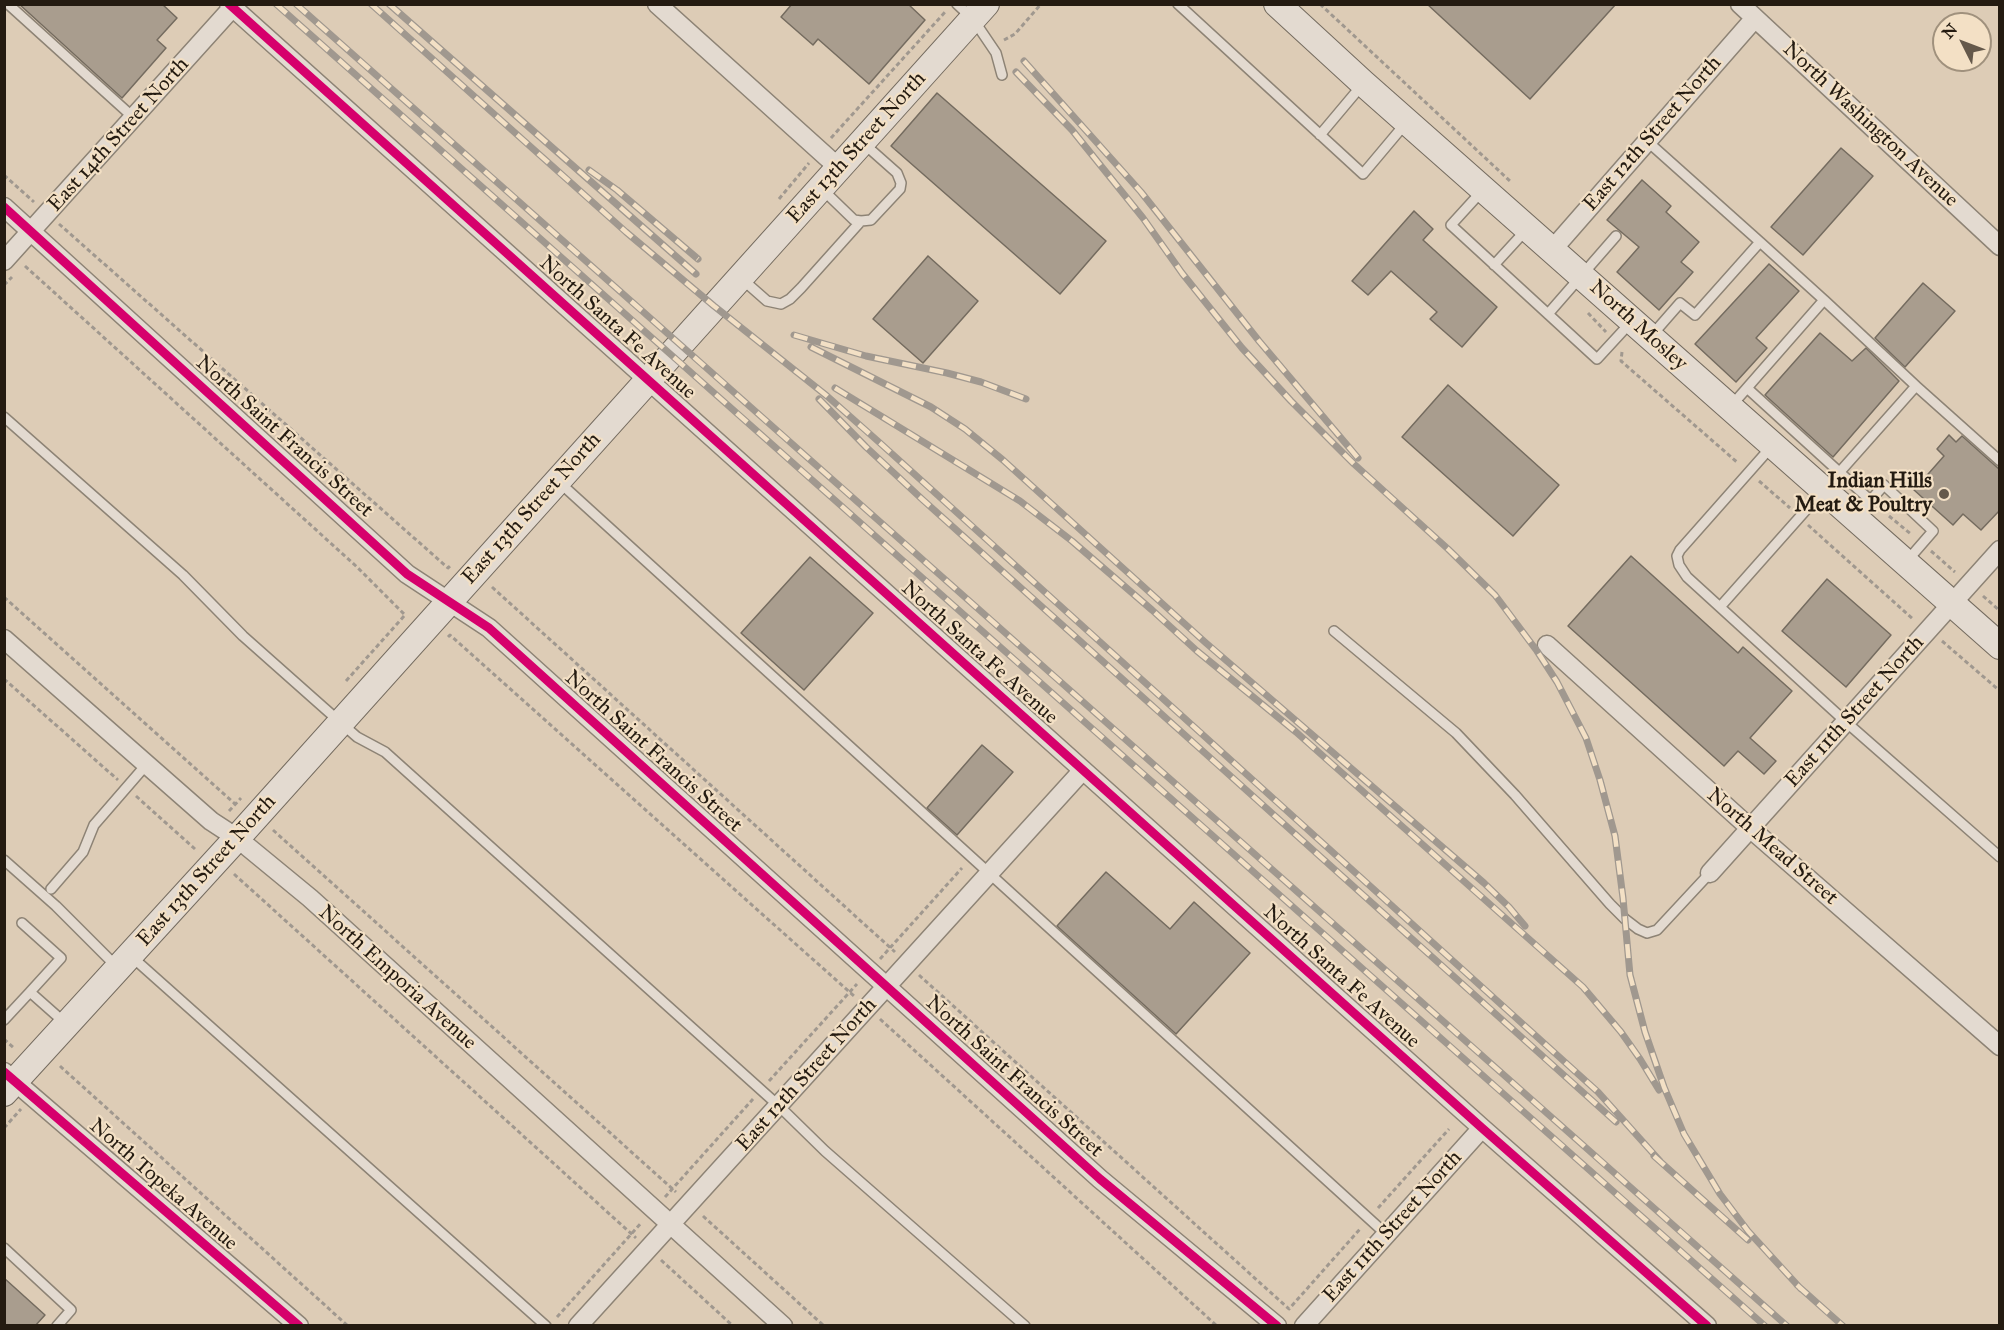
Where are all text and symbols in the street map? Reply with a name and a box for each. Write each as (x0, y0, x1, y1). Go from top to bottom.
north arrow (1932, 12, 1992, 72)
text: N (1938, 20, 1961, 42)
street label: North Washington Avenue (1777, 37, 1963, 213)
street label: East 12th Street North (1579, 51, 1727, 217)
street label: East 14th Street North (43, 53, 195, 217)
street label: East 13th Street North (782, 67, 932, 229)
street label: North Santa Fe Avenue (533, 251, 701, 405)
street label: North Mosley (1584, 275, 1692, 377)
street label: North Saint Francis Street (190, 351, 378, 523)
street label: East 13th Street North (457, 428, 607, 590)
place label: Indian Hills Meat & Poultry (1794, 469, 1932, 519)
marker: Indian Hills Meat & Poultry (1937, 487, 1951, 501)
street label: North Santa Fe Avenue (895, 576, 1063, 730)
street label: East 11th Street North (1780, 631, 1930, 793)
street label: North Saint Francis Street (559, 666, 747, 838)
street label: North Mead Street (1701, 783, 1843, 911)
street label: East 13th Street North (132, 790, 282, 952)
street label: North Santa Fe Avenue (1257, 900, 1425, 1054)
street label: North Emporia Avenue (313, 901, 481, 1055)
street label: North Saint Francis Street (920, 991, 1108, 1163)
street label: East 12th Street North (732, 993, 882, 1157)
street label: North Topeka Avenue (84, 1114, 242, 1256)
street label: East 11th Street North (1318, 1146, 1468, 1308)

